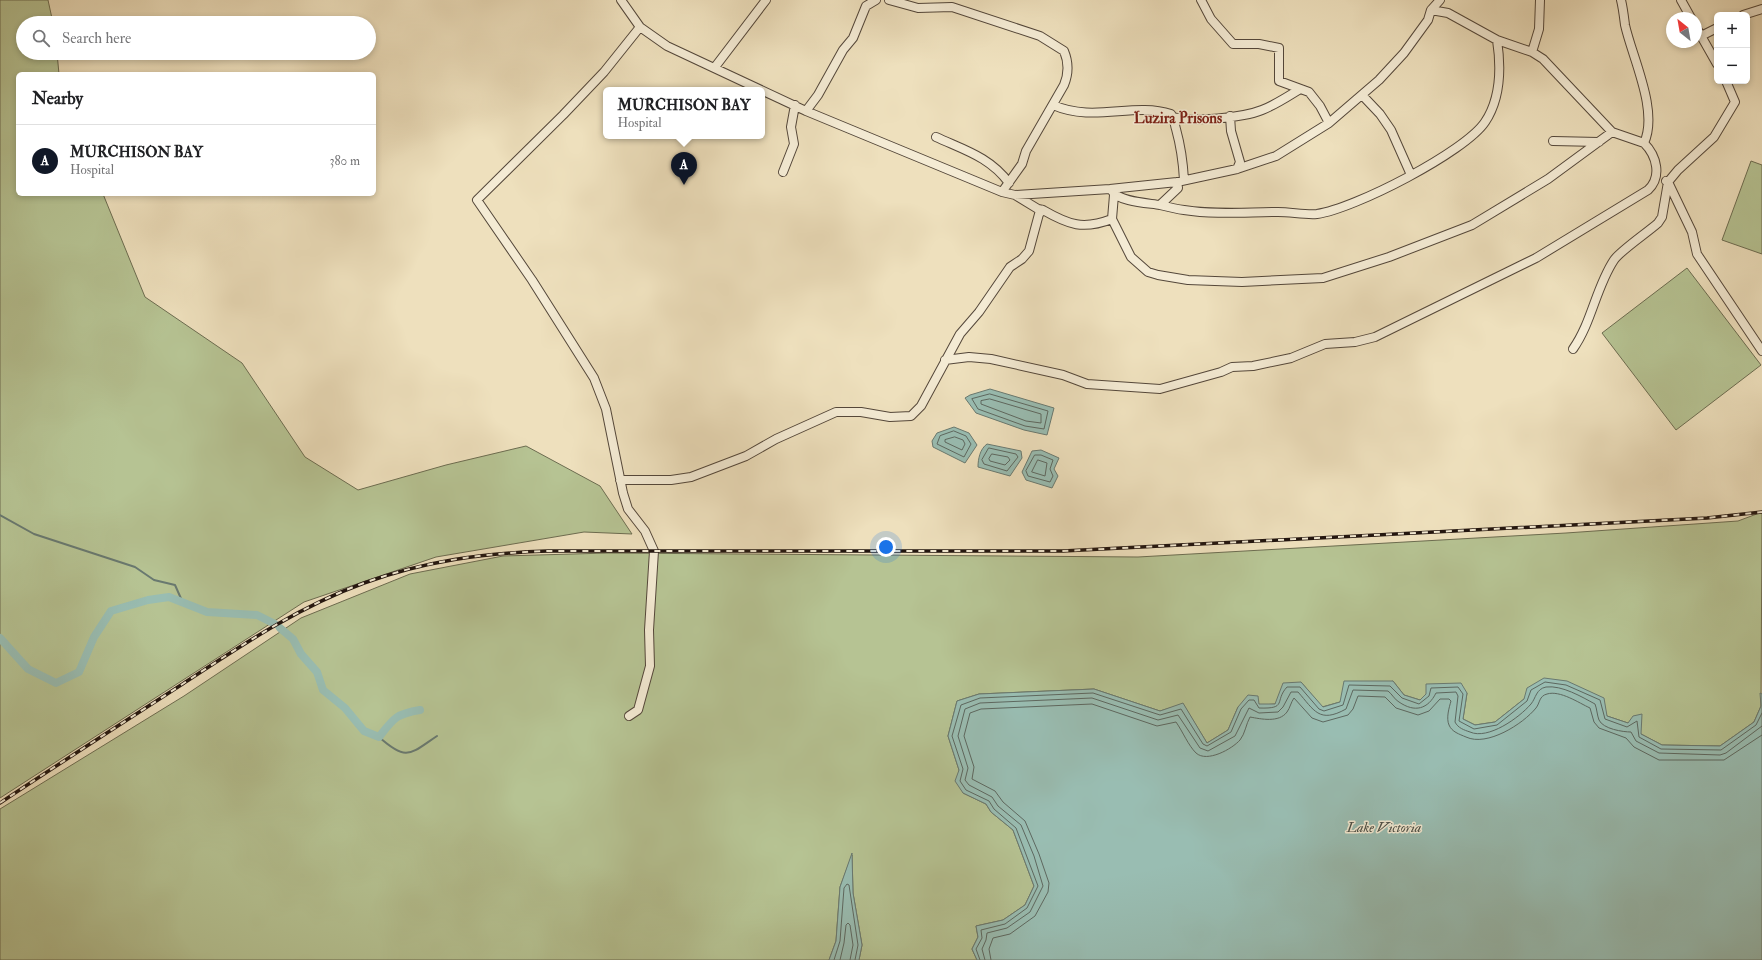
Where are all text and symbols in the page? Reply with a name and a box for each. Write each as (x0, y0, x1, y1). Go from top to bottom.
north arrow (1666, 12, 1702, 48)
map controls (1714, 12, 1750, 84)
button: + (1714, 12, 1750, 48)
search box (16, 16, 376, 60)
icon: search (30, 27, 52, 49)
text: Search here (62, 29, 131, 48)
button: − (1714, 48, 1750, 84)
popup (603, 87, 765, 139)
text: Nearby (32, 88, 83, 109)
text: MURCHISON BAY (618, 96, 750, 115)
district label: Luzira Prisons (1134, 109, 1222, 128)
text: Hospital (618, 115, 662, 131)
text: MURCHISON BAY (70, 143, 203, 162)
pin: A (671, 152, 697, 185)
text: A (41, 153, 49, 169)
text: 380 m (329, 153, 360, 169)
text: Hospital (70, 162, 114, 178)
your location (876, 537, 896, 557)
water label: Lake Victoria (1346, 819, 1422, 836)

